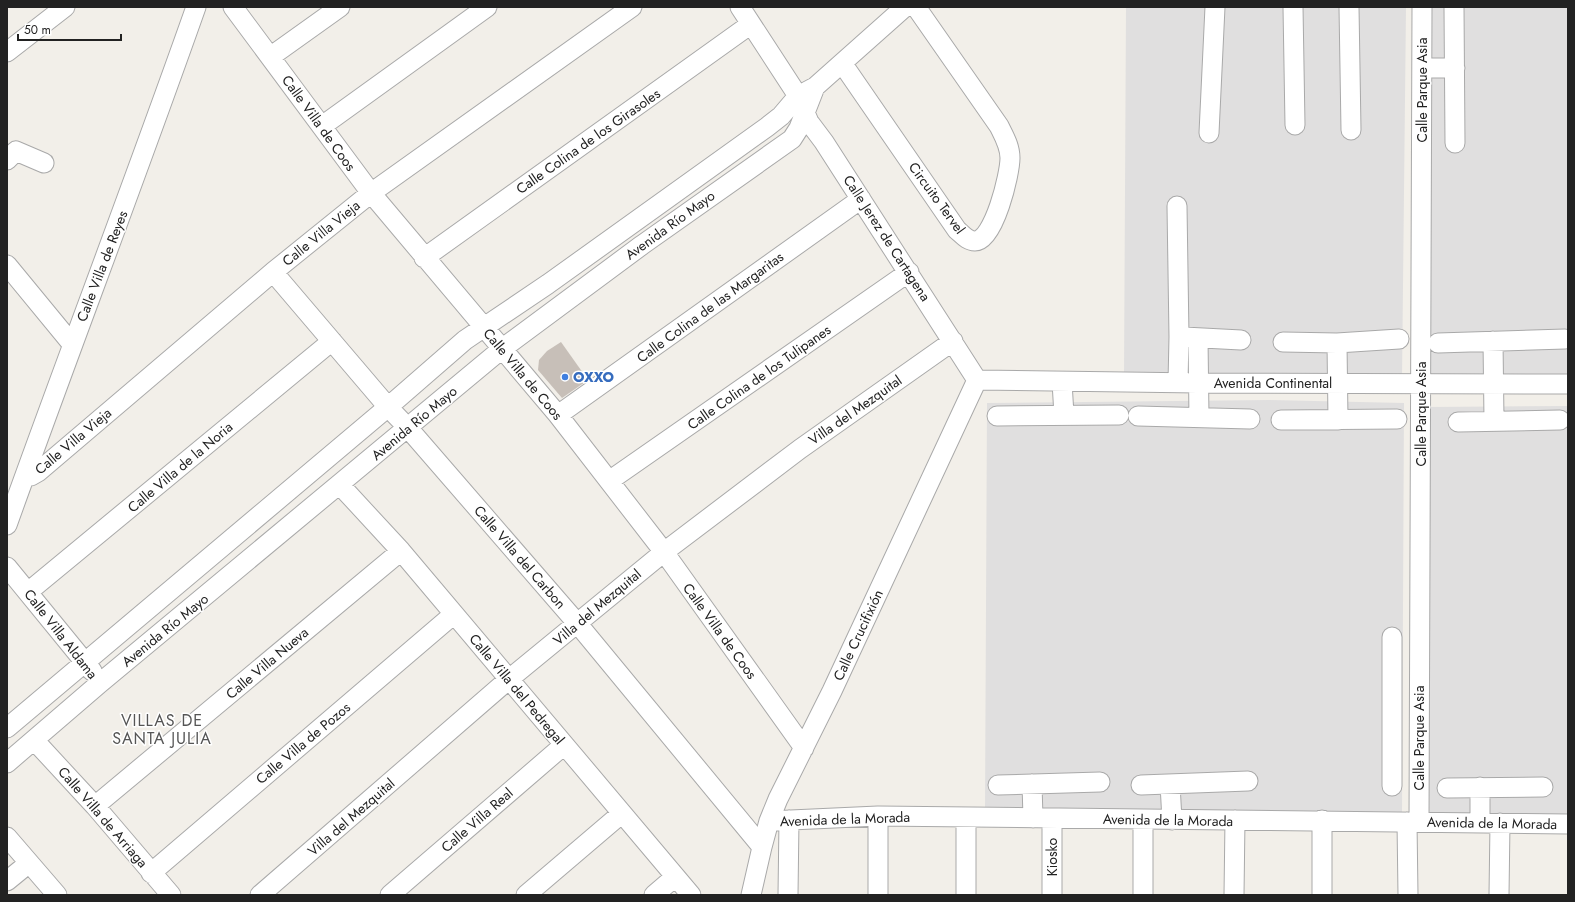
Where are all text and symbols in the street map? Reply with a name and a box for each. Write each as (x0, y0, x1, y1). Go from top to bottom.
scale bar (18, 16, 121, 42)
text: 50 m (24, 21, 51, 39)
street label: Calle Parque Asia (1412, 38, 1432, 142)
street label: Calle Villa de Coos (277, 71, 361, 175)
street label: Calle Colina de los Girasoles (512, 83, 664, 199)
street label: Circuito Tervel (904, 158, 970, 238)
street label: Calle Jerez de Cartagena (839, 171, 935, 305)
street label: Avenida Río Mayo (621, 185, 719, 264)
street label: Calle Villa Vieja (278, 195, 364, 271)
street label: Calle Villa de Reyes (72, 207, 133, 324)
street label: Calle Colina de las Margaritas (632, 247, 788, 367)
street label: Calle Colina de los Tulipanes (683, 320, 835, 434)
street label: Calle Villa de Coos (479, 324, 568, 424)
street label: Calle Parque Asia (1411, 362, 1431, 466)
place label: OXXO (573, 367, 615, 387)
street label: Villa del Mezquital (804, 370, 906, 450)
marker: OXXO (560, 372, 570, 382)
street label: Avenida Continental (1214, 373, 1332, 393)
street label: Avenida Río Mayo (367, 381, 462, 465)
street label: Calle Villa Vieja (30, 403, 116, 479)
street label: Calle Villa de la Noria (123, 417, 237, 517)
street label: Calle Villa del Carbon (469, 501, 571, 613)
street label: Villa del Mezquital (549, 564, 645, 650)
street label: Calle Villa de Coos (678, 579, 762, 683)
street label: Calle Villa Aldama (19, 585, 103, 683)
street label: Calle Crucifixión (828, 586, 888, 684)
street label: Avenida Río Mayo (117, 588, 213, 671)
street label: Calle Villa Nueva (221, 622, 313, 704)
street label: Calle Villa del Pedregal (465, 629, 569, 749)
street label: Calle Parque Asia (1409, 686, 1429, 790)
street label: Calle Villa de Pozos (251, 697, 355, 789)
district label: VILLAS DE SANTA JULIA (112, 709, 212, 750)
street label: Calle Villa de Arriaga (54, 762, 152, 872)
street label: Villa del Mezquital (303, 773, 399, 861)
street label: Calle Villa Real (437, 783, 517, 857)
street label: Avenida de la Morada (779, 807, 911, 831)
street label: Avenida de la Morada (1103, 809, 1233, 831)
street label: Avenida de la Morada (1427, 812, 1557, 834)
street label: Kiosko (1042, 837, 1062, 876)

